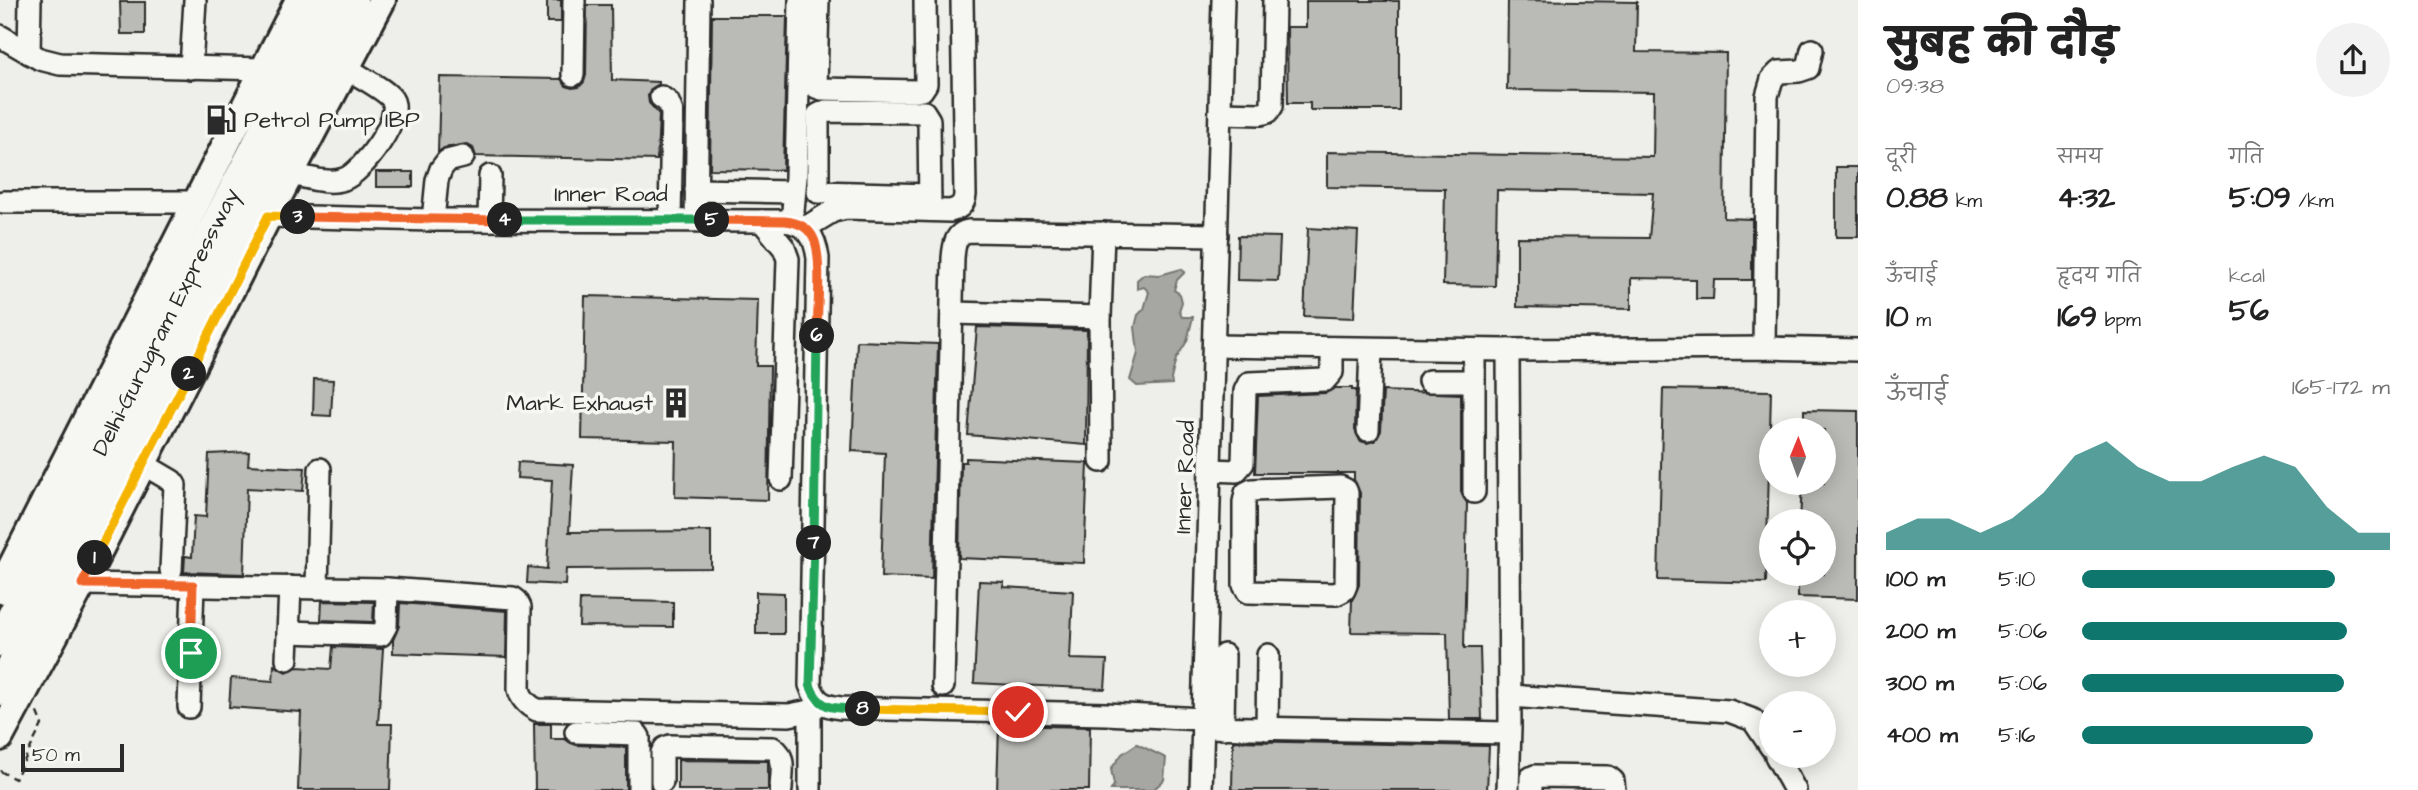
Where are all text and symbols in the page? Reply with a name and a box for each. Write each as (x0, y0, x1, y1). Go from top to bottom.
text: सुबह की दौड़ (1886, 18, 2117, 70)
button: share (2316, 23, 2390, 97)
text: 09:38 (1886, 70, 1944, 102)
fuel station icon: Petrol Pump IBP (204, 103, 238, 137)
place label: Petrol Pump IBP (244, 104, 420, 136)
text: दूरी (1886, 144, 1916, 171)
text: समय (2057, 144, 2103, 171)
text: गति (2229, 144, 2263, 171)
text: 0.88 (1886, 177, 1948, 219)
text: 4:32 (2057, 177, 2115, 219)
text: 5:09 (2229, 177, 2291, 219)
street label: Inner Road (554, 178, 668, 210)
street label: Delhi-Gurugram Expressway (84, 182, 249, 462)
text: km (1948, 188, 1982, 215)
text: /km (2291, 188, 2334, 215)
pin: 3 (280, 200, 316, 234)
pin: 4 (488, 202, 522, 238)
pin: 5 (694, 202, 730, 238)
text: 3 (293, 203, 302, 230)
text: 4 (498, 206, 511, 233)
text: 5 (705, 206, 718, 233)
text: ऊँचाई (1886, 263, 1937, 290)
text: हृदय गति (2057, 263, 2141, 290)
text: kcal (2229, 263, 2265, 290)
text: 56 (2229, 290, 2269, 332)
text: 10 (1886, 296, 1909, 338)
text: 169 (2057, 296, 2097, 338)
text: m (1909, 307, 1931, 334)
text: bpm (2097, 307, 2141, 334)
pin: 6 (800, 318, 834, 354)
text: 6 (811, 322, 822, 349)
pin: 2 (172, 356, 206, 392)
text: 2 (183, 360, 194, 387)
text: 165–172 m (2292, 371, 2390, 403)
text: ऊँचाई (1886, 377, 1948, 409)
building icon: Mark Exhaust (659, 386, 693, 420)
place label: Mark Exhaust (506, 387, 654, 419)
north arrow (1759, 418, 1836, 495)
map controls (1759, 418, 1836, 768)
street label: Inner Road (1167, 419, 1203, 534)
button: locate (1759, 509, 1836, 586)
pin: 7 (796, 526, 832, 560)
text: 7 (808, 529, 819, 556)
pin: 1 (78, 540, 112, 576)
text: 1 (93, 544, 96, 571)
text: 100 m (1886, 563, 1945, 595)
text: 5:10 (1998, 563, 2036, 595)
button: + (1759, 600, 1836, 677)
text: 200 m (1886, 615, 1955, 647)
text: 5:06 (1998, 615, 2047, 647)
pin (161, 623, 221, 683)
icon: arrive (172, 634, 210, 672)
text: 300 m (1886, 667, 1954, 699)
text: 5:06 (1998, 667, 2047, 699)
pin (988, 682, 1048, 742)
button: − (1759, 691, 1836, 768)
pin: 8 (846, 692, 880, 726)
icon: check (999, 693, 1037, 731)
text: 8 (856, 695, 869, 722)
text: 400 m (1886, 719, 1958, 751)
text: 5:16 (1998, 719, 2036, 751)
scale bar (21, 741, 124, 773)
text: 50 m (32, 742, 80, 769)

